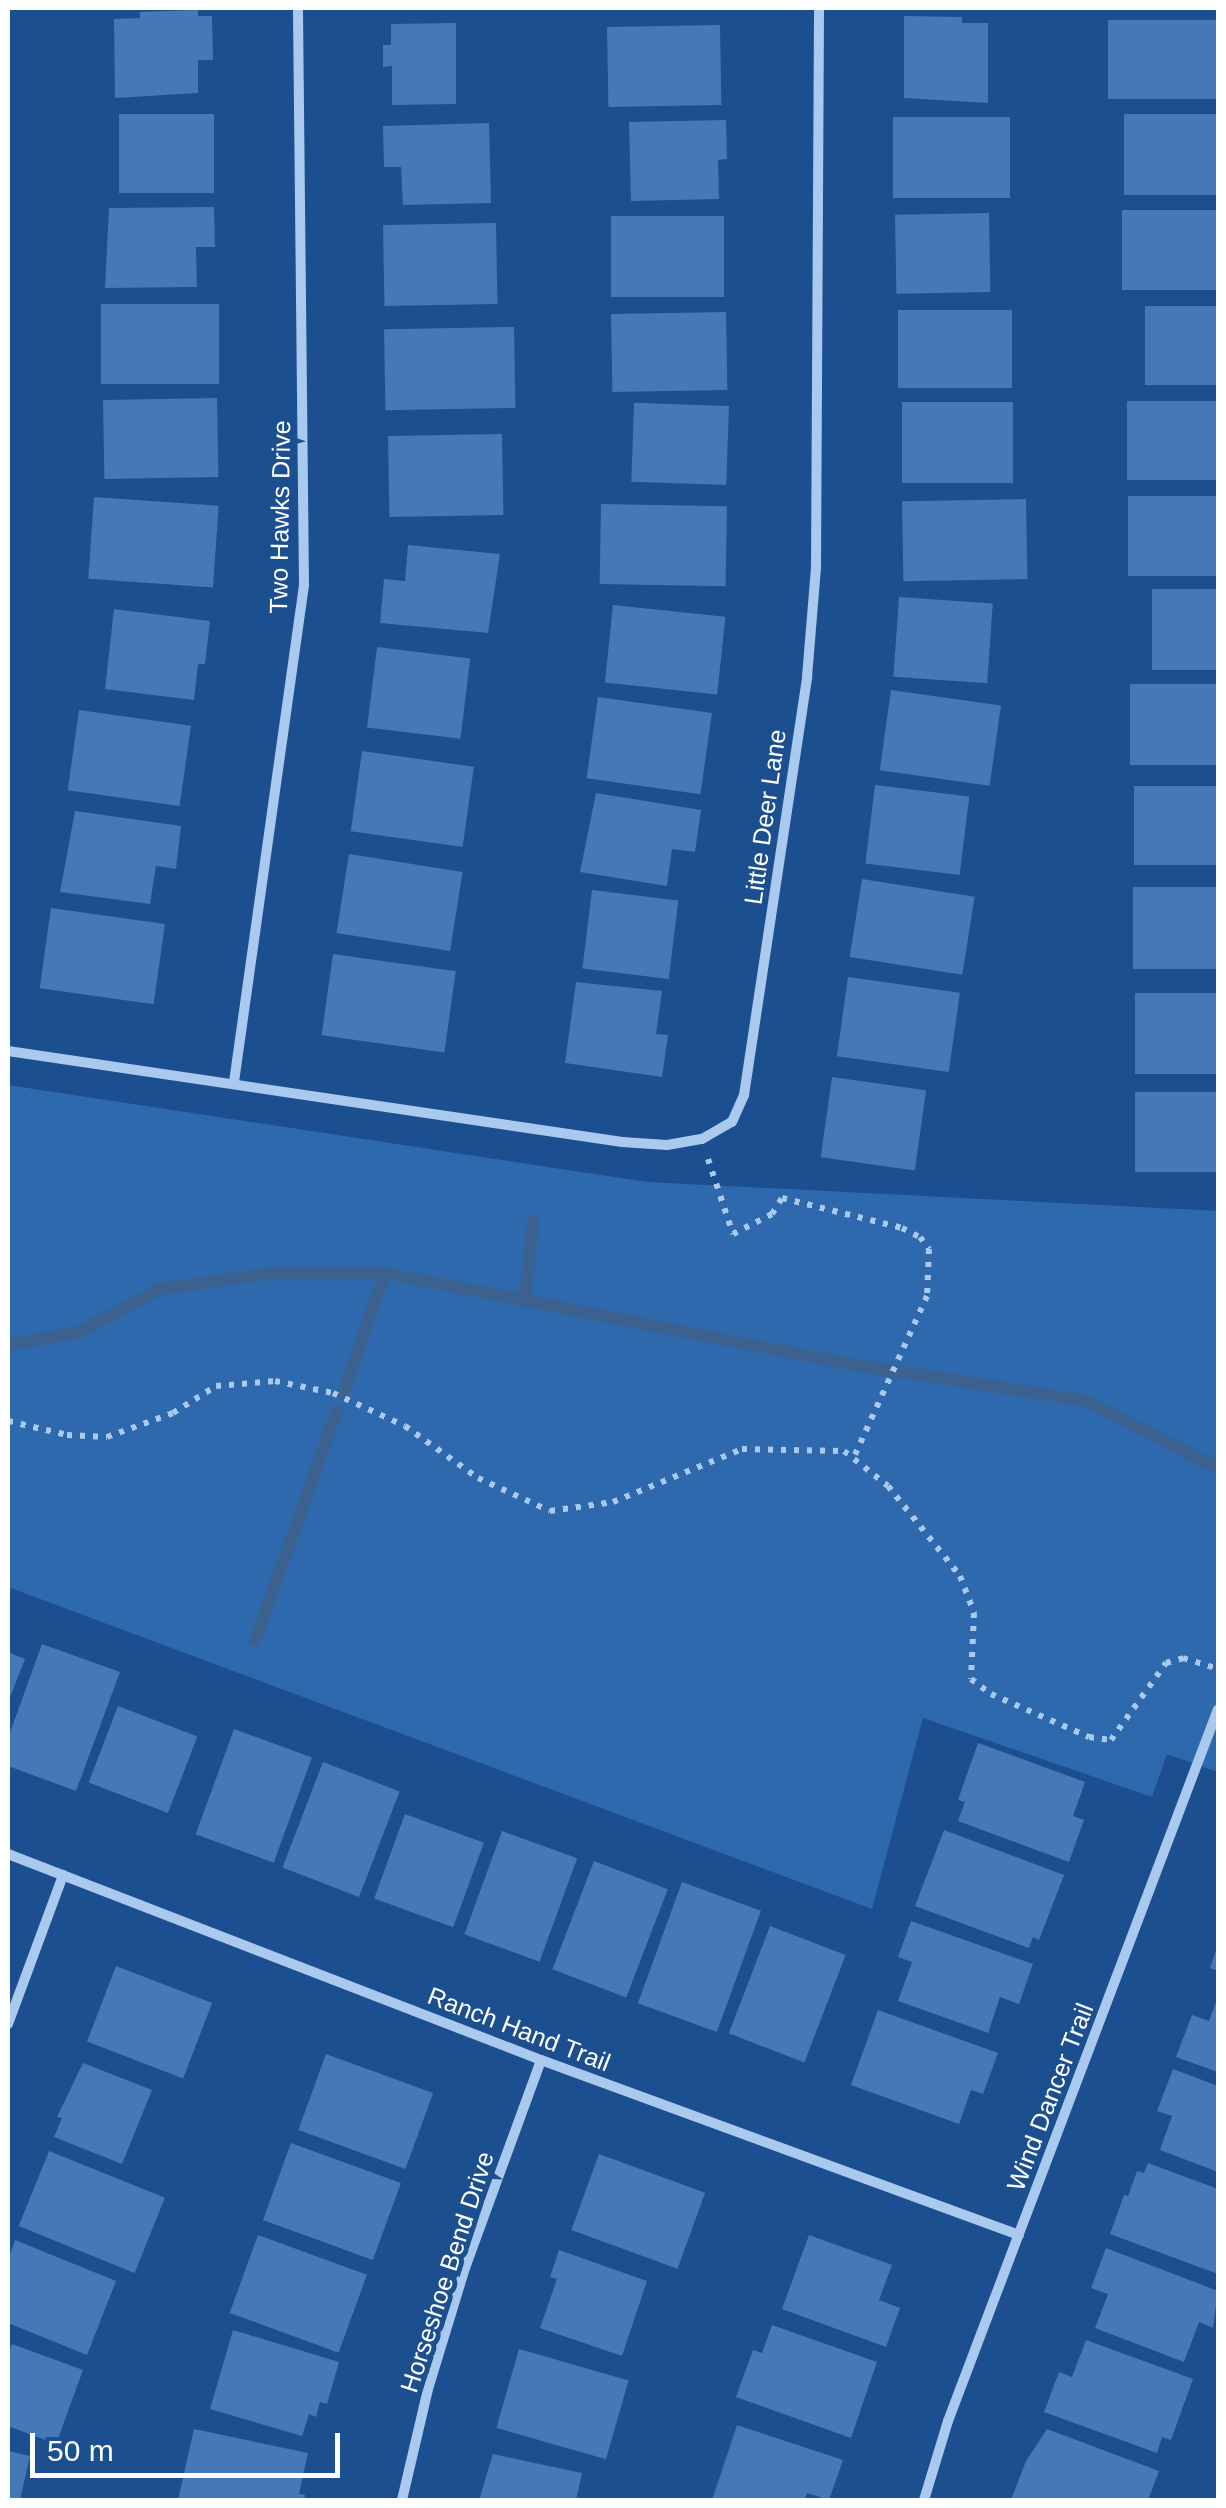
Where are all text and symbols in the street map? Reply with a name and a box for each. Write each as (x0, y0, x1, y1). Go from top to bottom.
street label: Two Hawks Drive (263, 420, 297, 614)
street label: Little Deer Lane (738, 728, 792, 906)
street label: Ranch Hand Trail (423, 1980, 615, 2078)
street label: Wind Dancer Trail (1000, 1999, 1100, 2195)
street label: Horseshoe Bend Drive (394, 2148, 500, 2396)
scale bar (35, 2413, 345, 2475)
text: 50 m (47, 2434, 114, 2467)

